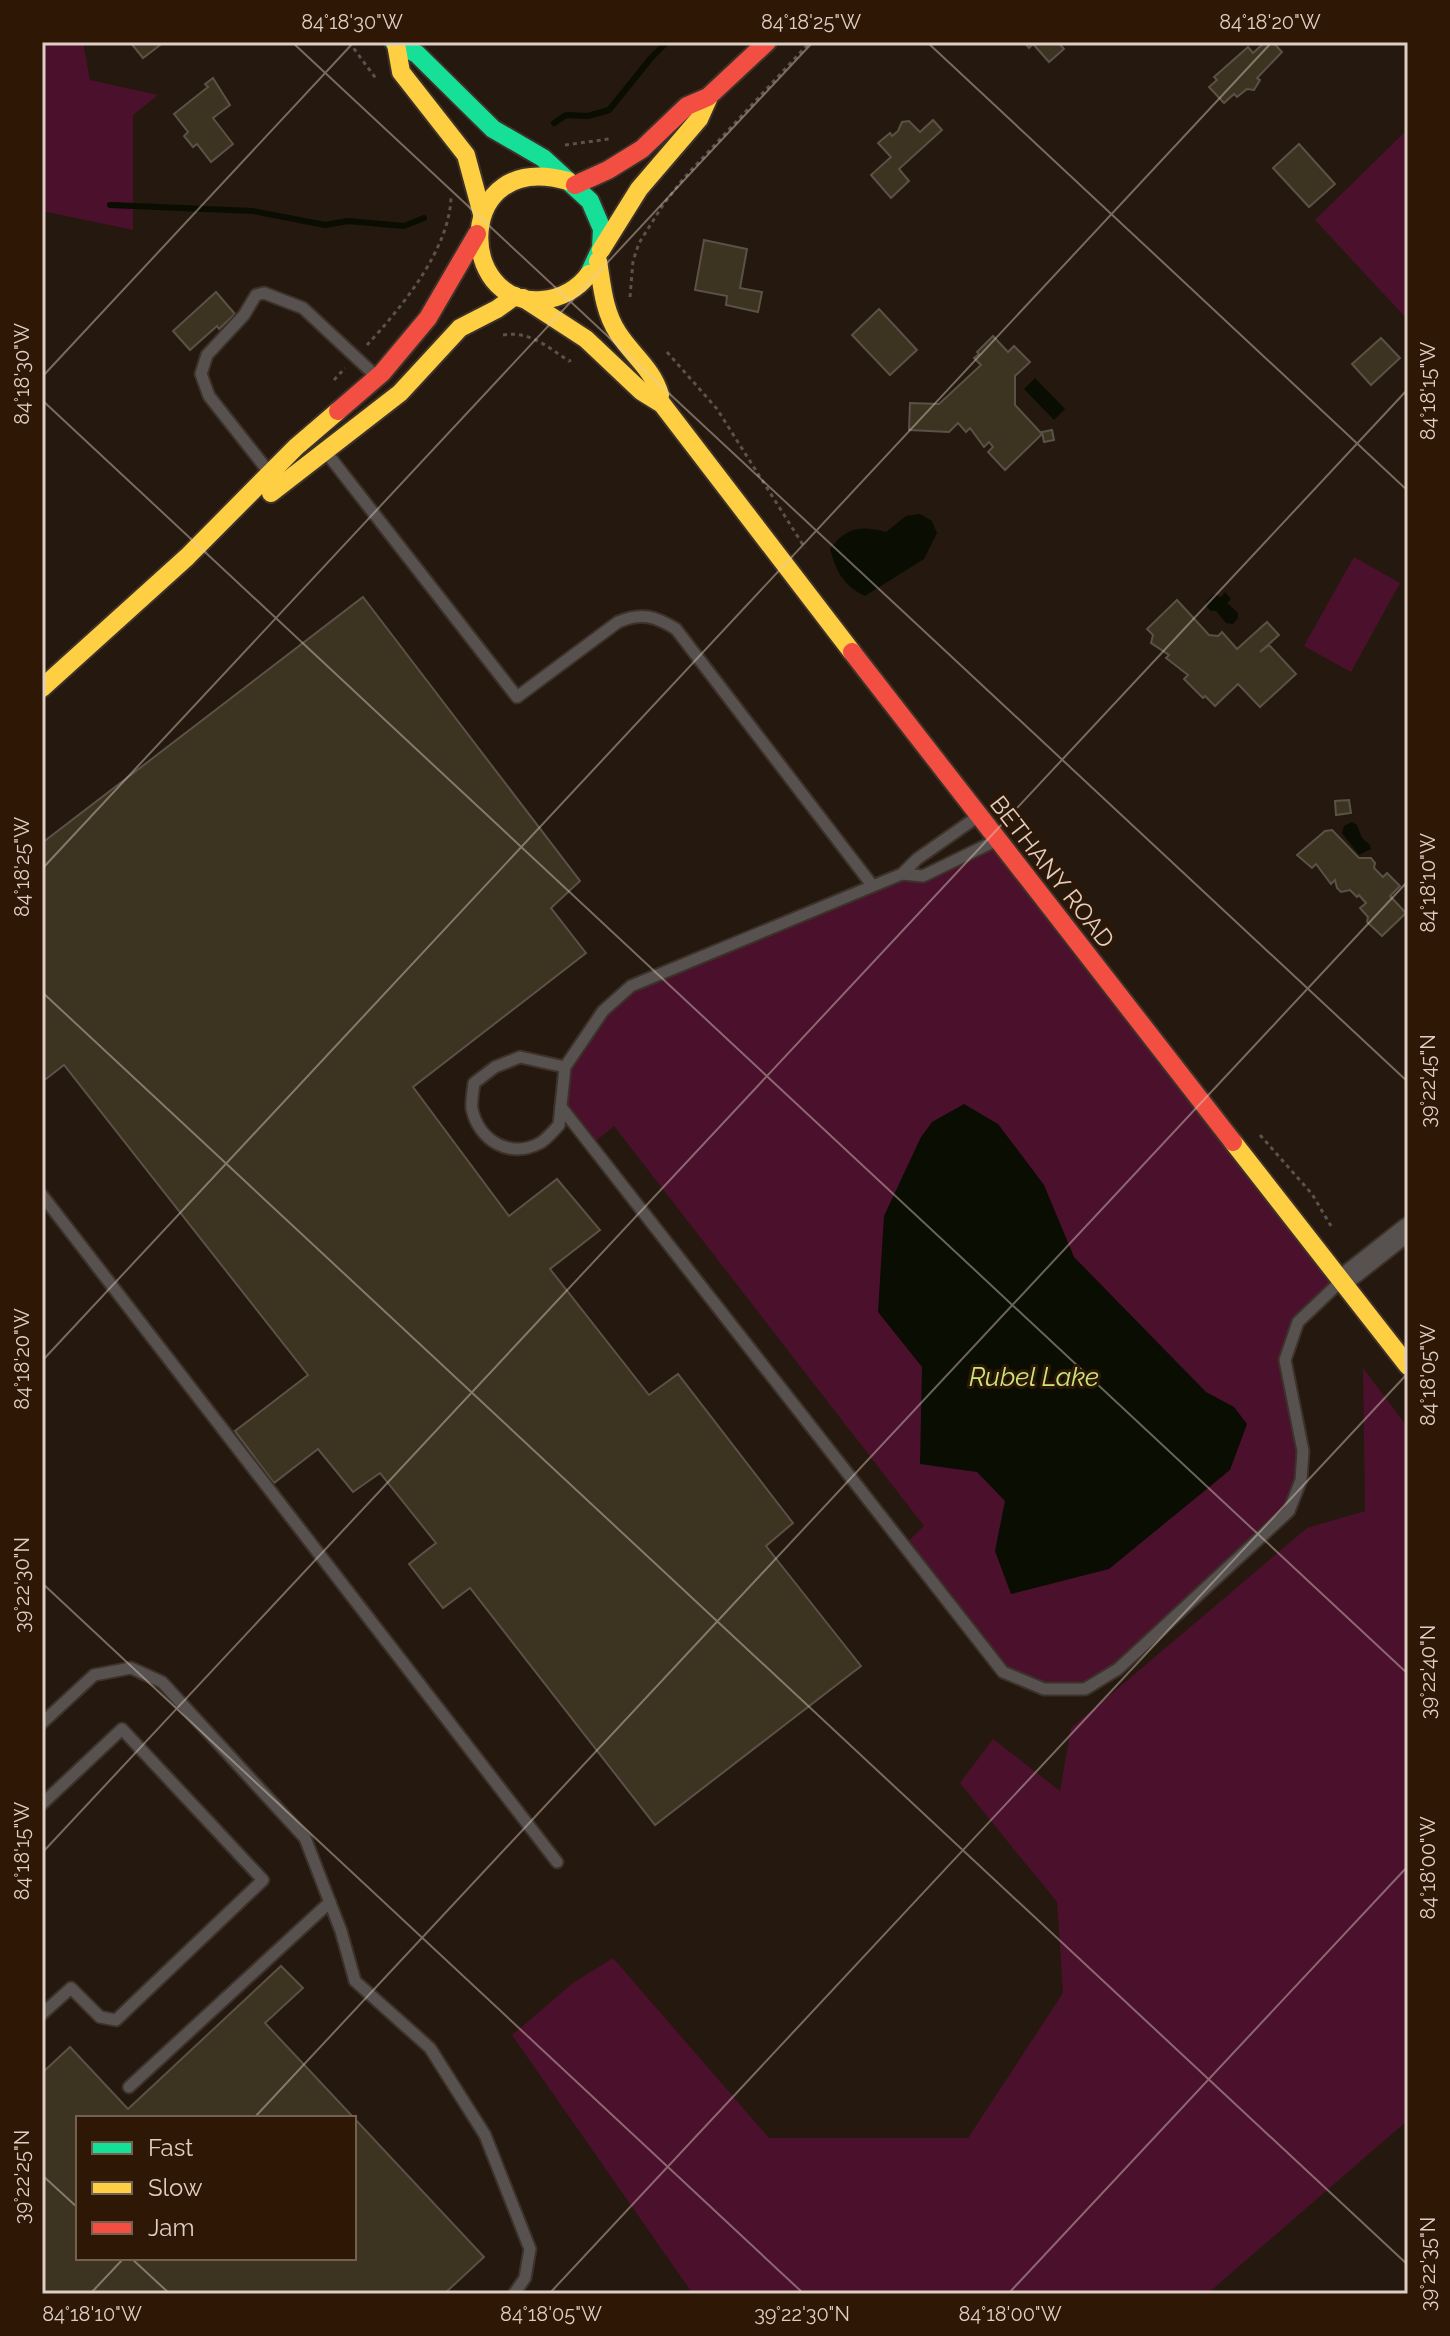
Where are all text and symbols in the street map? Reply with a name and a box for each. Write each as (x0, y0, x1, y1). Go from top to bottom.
text: 84°18'30"W (301, 10, 403, 34)
text: 84°18'25"W (761, 10, 861, 34)
text: 84°18'20"W (1219, 10, 1321, 34)
text: 84°18'30"W (10, 323, 34, 425)
text: 84°18'15"W (1416, 342, 1440, 440)
street label: BETHANY ROAD (984, 790, 1121, 954)
text: 84°18'25"W (10, 817, 34, 917)
text: 84°18'10"W (1416, 833, 1440, 933)
text: 39°22'45"N (1416, 1034, 1440, 1128)
text: 84°18'20"W (10, 1308, 34, 1410)
text: 84°18'05"W (1416, 1324, 1440, 1426)
water label: Rubel Lake (969, 1362, 1099, 1392)
text: 39°22'30"N (10, 1537, 34, 1633)
text: 39°22'40"N (1416, 1625, 1440, 1719)
text: 84°18'15"W (10, 1802, 34, 1900)
text: 84°18'00"W (1416, 1816, 1440, 1920)
legend (76, 2116, 356, 2260)
text: 39°22'25"N (10, 2130, 34, 2224)
text: Fast (148, 2133, 193, 2162)
text: Slow (148, 2173, 203, 2202)
text: Jam (148, 2213, 194, 2242)
text: 39°22'35"N (1416, 2217, 1440, 2311)
text: 84°18'10"W (42, 2302, 142, 2326)
text: 84°18'05"W (500, 2302, 602, 2326)
text: 39°22'30"N (754, 2302, 850, 2326)
text: 84°18'00"W (958, 2302, 1062, 2326)

